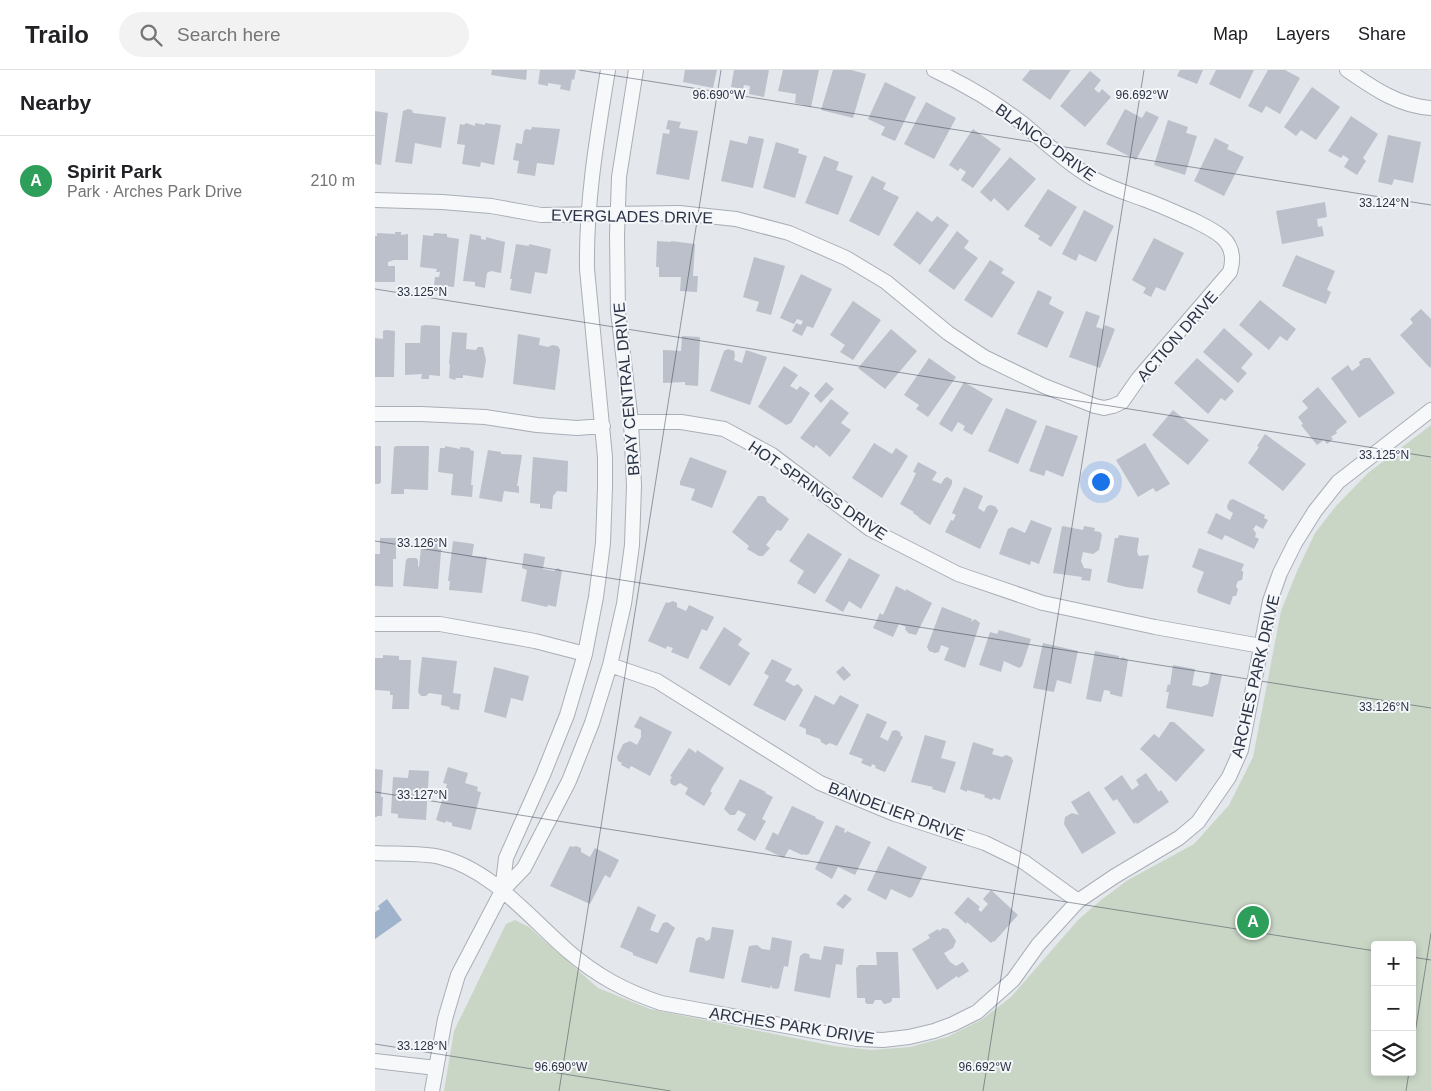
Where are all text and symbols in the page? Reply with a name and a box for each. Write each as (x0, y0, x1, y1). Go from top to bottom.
search box (119, 12, 469, 57)
text: Trailo (25, 21, 89, 48)
icon: search (137, 21, 165, 49)
text: Search here (177, 24, 281, 45)
text: Map (1213, 24, 1248, 44)
text: Layers (1276, 24, 1330, 44)
text: Share (1358, 24, 1406, 44)
text: 96.690°W (693, 88, 746, 102)
text: 96.692°W (1116, 88, 1169, 102)
text: Nearby (20, 91, 91, 114)
street label: BLANCO DRIVE (993, 101, 1099, 184)
text: Spirit Park (67, 161, 162, 182)
text: A (30, 172, 42, 189)
text: 210 m (311, 172, 355, 189)
text: Park · Arches Park Drive (67, 183, 242, 200)
text: 33.124°N (1359, 196, 1409, 210)
street label: EVERGLADES DRIVE (551, 207, 713, 226)
text: 33.125°N (397, 285, 447, 299)
street label: ACTION DRIVE (1134, 288, 1221, 385)
street label: BRAY CENTRAL DRIVE (610, 302, 643, 476)
street label: HOT SPRINGS DRIVE (745, 438, 890, 543)
text: 33.125°N (1359, 448, 1409, 462)
your location (1088, 469, 1114, 495)
text: 33.126°N (397, 536, 447, 550)
street label: ARCHES PARK DRIVE (1228, 593, 1283, 759)
text: 33.126°N (1359, 700, 1409, 714)
street label: BANDELIER DRIVE (826, 779, 967, 844)
text: 33.127°N (397, 788, 447, 802)
pin: A (1237, 903, 1269, 941)
map controls (1371, 941, 1416, 1076)
button: + (1371, 941, 1416, 986)
button: − (1371, 986, 1416, 1031)
street label: ARCHES PARK DRIVE (708, 1004, 876, 1047)
button: layers (1371, 1031, 1416, 1076)
text: 33.128°N (397, 1039, 447, 1053)
text: 96.690°W (535, 1060, 588, 1074)
text: 96.692°W (959, 1060, 1012, 1074)

